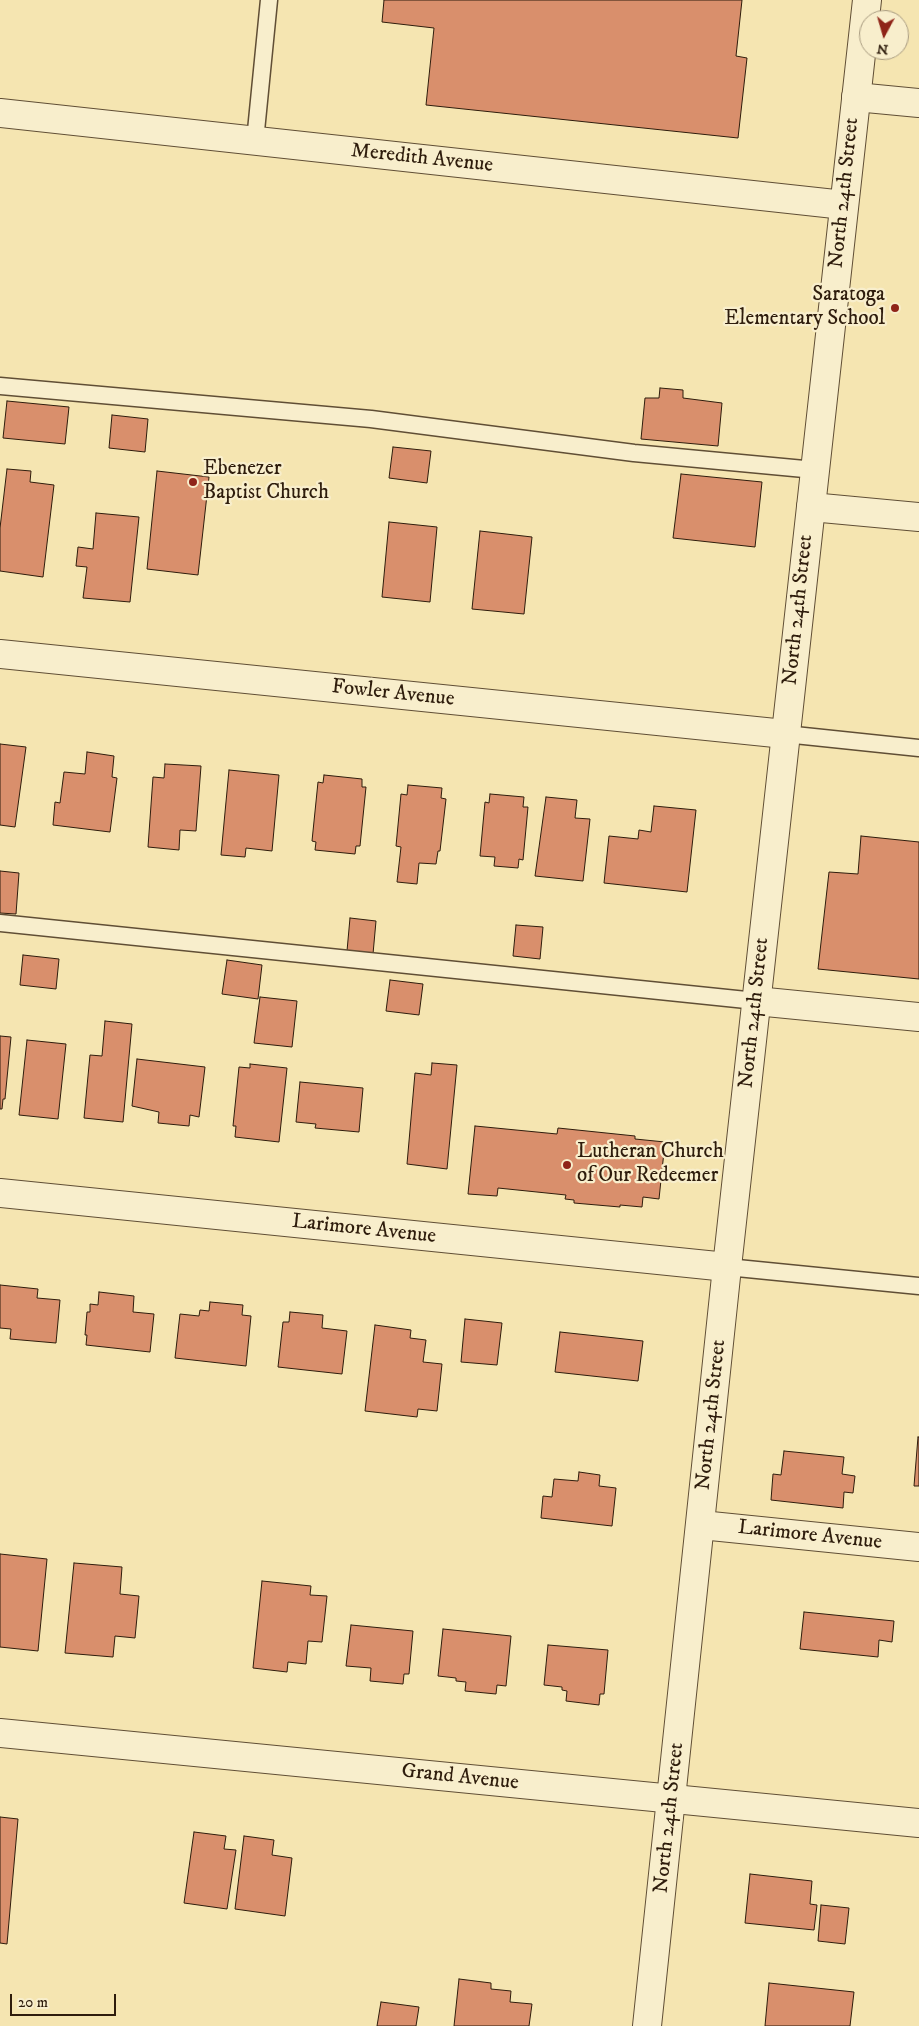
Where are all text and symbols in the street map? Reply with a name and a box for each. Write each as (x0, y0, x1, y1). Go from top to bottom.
north arrow (859, 10, 909, 60)
text: N (876, 39, 889, 58)
street label: North 24th Street (825, 116, 865, 270)
street label: Meredith Avenue (350, 139, 494, 179)
place label: Saratoga Elementary School (724, 283, 885, 333)
marker: Saratoga Elementary School (889, 302, 901, 314)
place label: Ebenezer Baptist Church (203, 457, 329, 507)
marker: Ebenezer Baptist Church (187, 476, 199, 488)
street label: North 24th Street (779, 533, 819, 687)
street label: Fowler Avenue (330, 675, 456, 713)
street label: North 24th Street (735, 936, 775, 1090)
place label: Lutheran Church of Our Redeemer (577, 1140, 724, 1190)
marker: Lutheran Church of Our Redeemer (561, 1159, 573, 1171)
street label: Larimore Avenue (291, 1210, 437, 1250)
street label: North 24th Street (692, 1338, 732, 1492)
street label: Larimore Avenue (737, 1516, 883, 1556)
street label: North 24th Street (650, 1741, 690, 1895)
street label: Grand Avenue (400, 1759, 520, 1797)
scale bar (12, 1984, 119, 2016)
text: 20 m (18, 1993, 48, 2012)

